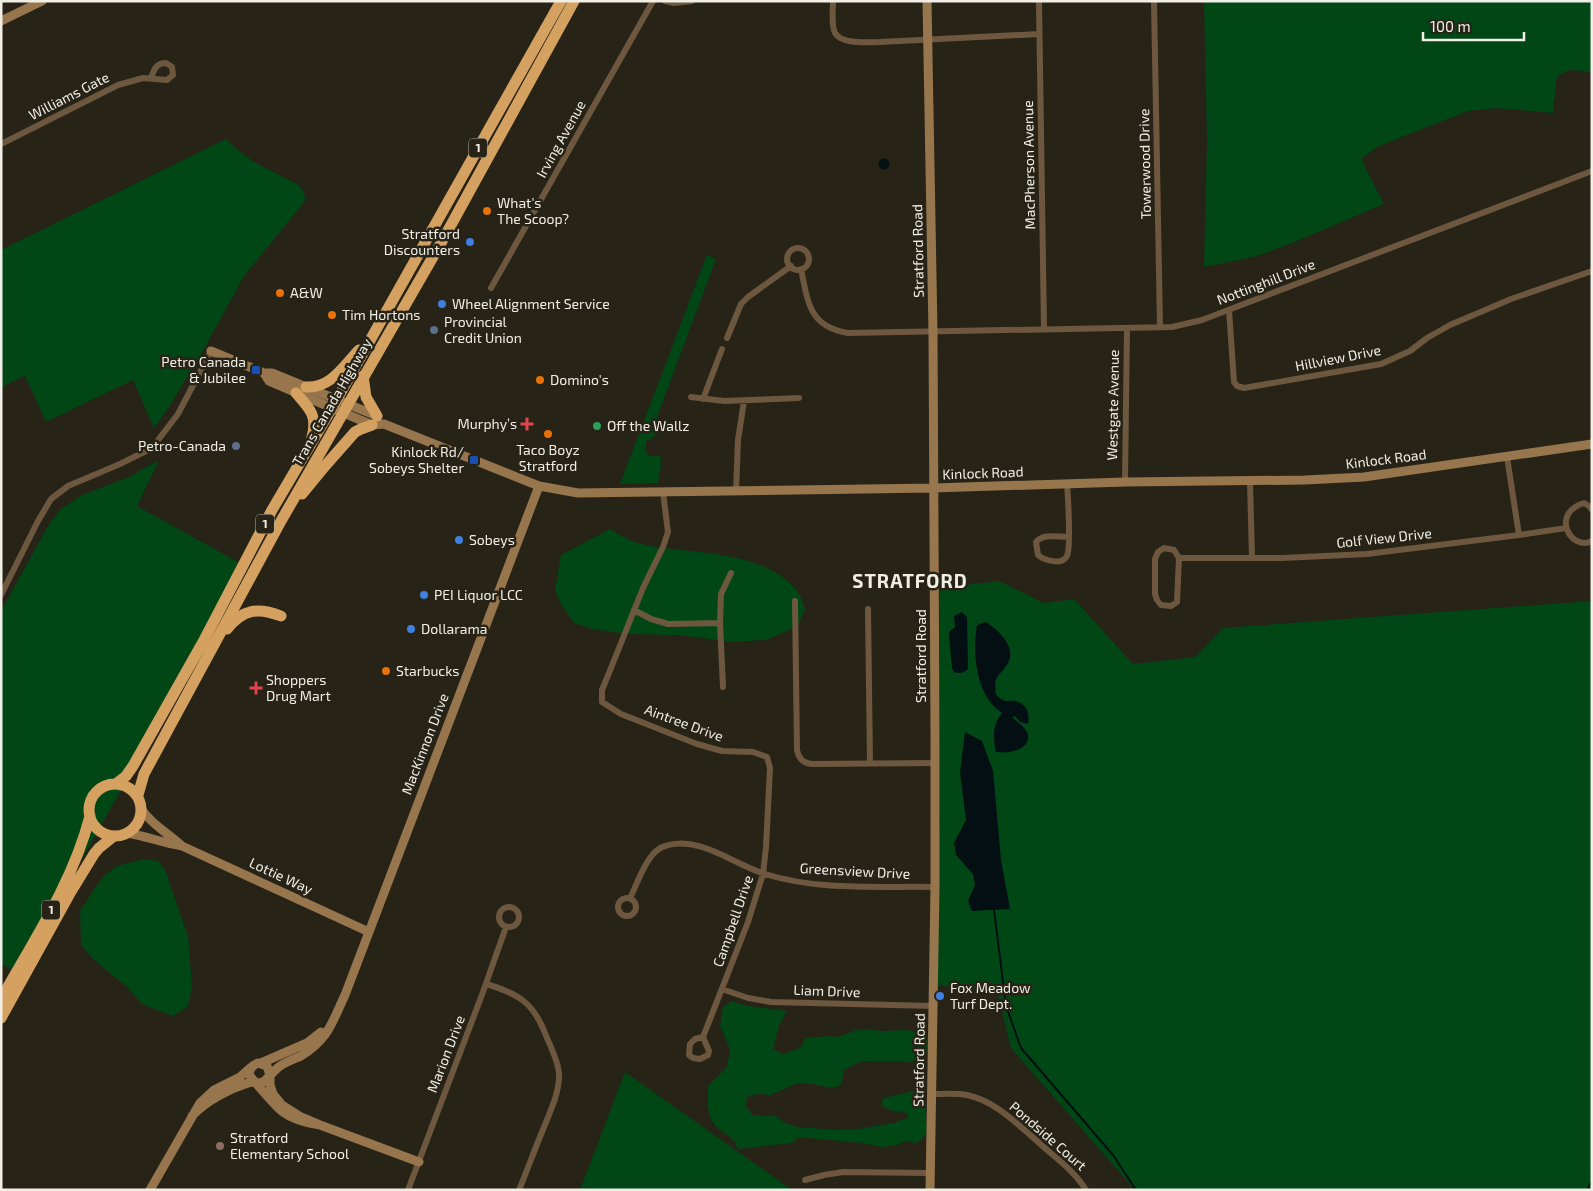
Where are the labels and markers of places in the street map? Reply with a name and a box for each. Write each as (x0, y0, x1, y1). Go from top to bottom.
place label: What's The Scoop? (497, 194, 569, 227)
marker: What's The Scoop? (481, 205, 493, 217)
place label: Stratford Discounters (384, 225, 460, 258)
marker: Stratford Discounters (464, 236, 476, 248)
place label: A&W (290, 284, 323, 301)
marker: A&W (274, 287, 286, 299)
place label: Wheel Alignment Service (452, 295, 610, 312)
marker: Wheel Alignment Service (436, 298, 448, 310)
place label: Tim Hortons (342, 306, 420, 323)
marker: Tim Hortons (326, 309, 338, 321)
place label: Provincial Credit Union (444, 313, 522, 346)
marker: Provincial Credit Union (428, 324, 440, 336)
place label: Petro Canada & Jubilee (161, 353, 246, 386)
marker: Petro Canada & Jubilee (250, 364, 262, 376)
place label: Domino's (550, 371, 609, 388)
marker: Domino's (534, 374, 546, 386)
place label: Murphy’s (458, 415, 517, 432)
place label: Off the Wallz (607, 417, 689, 434)
marker: Murphy’s (521, 418, 533, 430)
marker: Off the Wallz (591, 420, 603, 432)
marker: Taco Boyz Stratford (542, 428, 554, 440)
place label: Petro-Canada (138, 437, 226, 454)
marker: Petro-Canada (230, 440, 242, 452)
place label: Taco Boyz Stratford (516, 441, 580, 474)
place label: Kinlock Rd/ Sobeys Shelter (369, 443, 464, 476)
marker: Kinlock Rd/ Sobeys Shelter (468, 454, 480, 466)
place label: Sobeys (469, 531, 515, 548)
marker: Sobeys (453, 534, 465, 546)
place label: PEI Liquor LCC (434, 586, 523, 603)
marker: PEI Liquor LCC (418, 589, 430, 601)
place label: Dollarama (421, 620, 488, 637)
marker: Dollarama (405, 623, 417, 635)
place label: Starbucks (396, 662, 459, 679)
marker: Starbucks (380, 665, 392, 677)
place label: Shoppers Drug Mart (266, 671, 331, 704)
marker: Shoppers Drug Mart (250, 682, 262, 694)
place label: Fox Meadow Turf Dept. (950, 979, 1031, 1012)
marker: Fox Meadow Turf Dept. (934, 990, 946, 1002)
place label: Stratford Elementary School (230, 1129, 350, 1162)
marker: Stratford Elementary School (214, 1140, 226, 1152)

